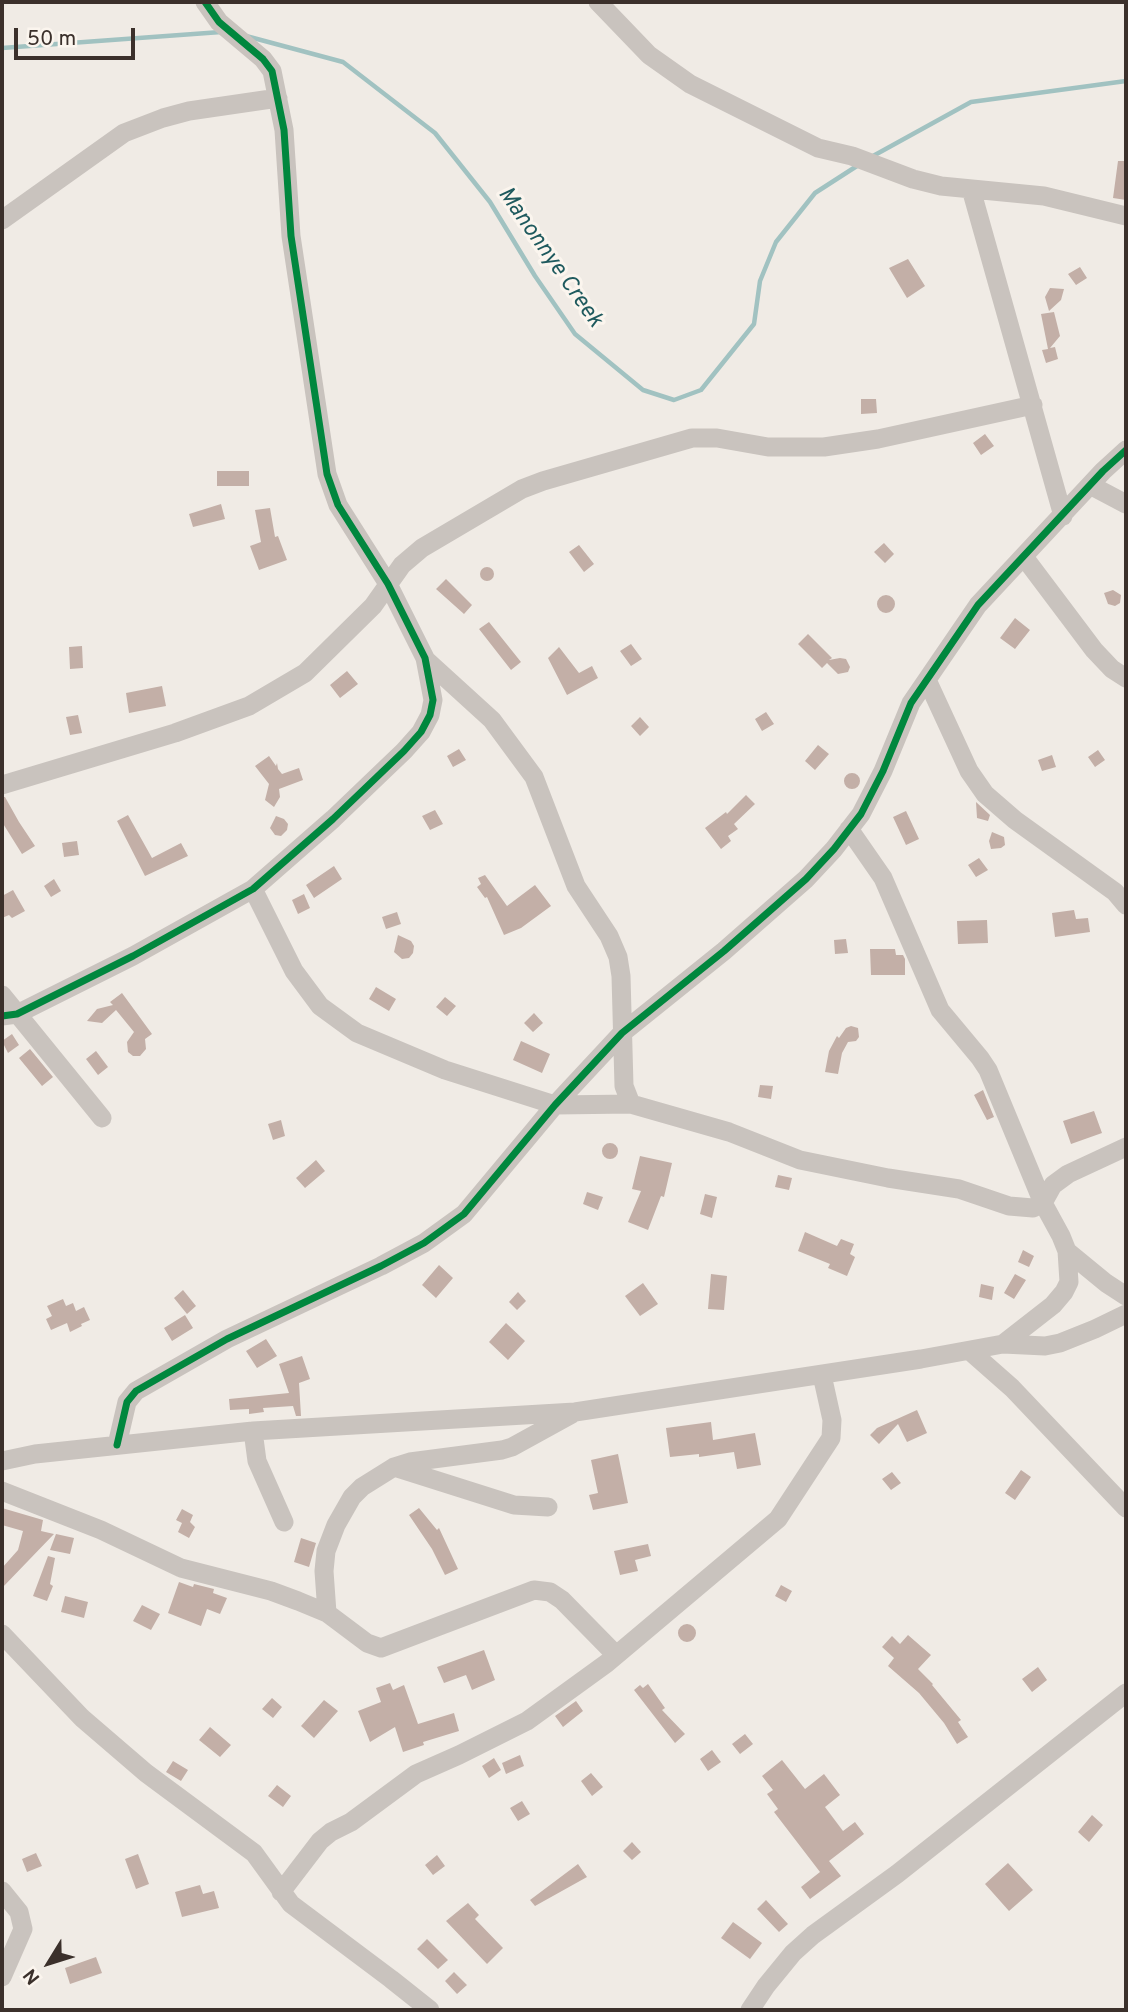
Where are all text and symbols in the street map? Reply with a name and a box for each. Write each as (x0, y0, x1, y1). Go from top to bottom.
scale bar (18, 14, 138, 58)
text: 50 m (27, 26, 76, 53)
water label: Manonnye Creek (490, 183, 608, 333)
north arrow (14, 1928, 84, 1998)
text: N (19, 1963, 46, 1989)

